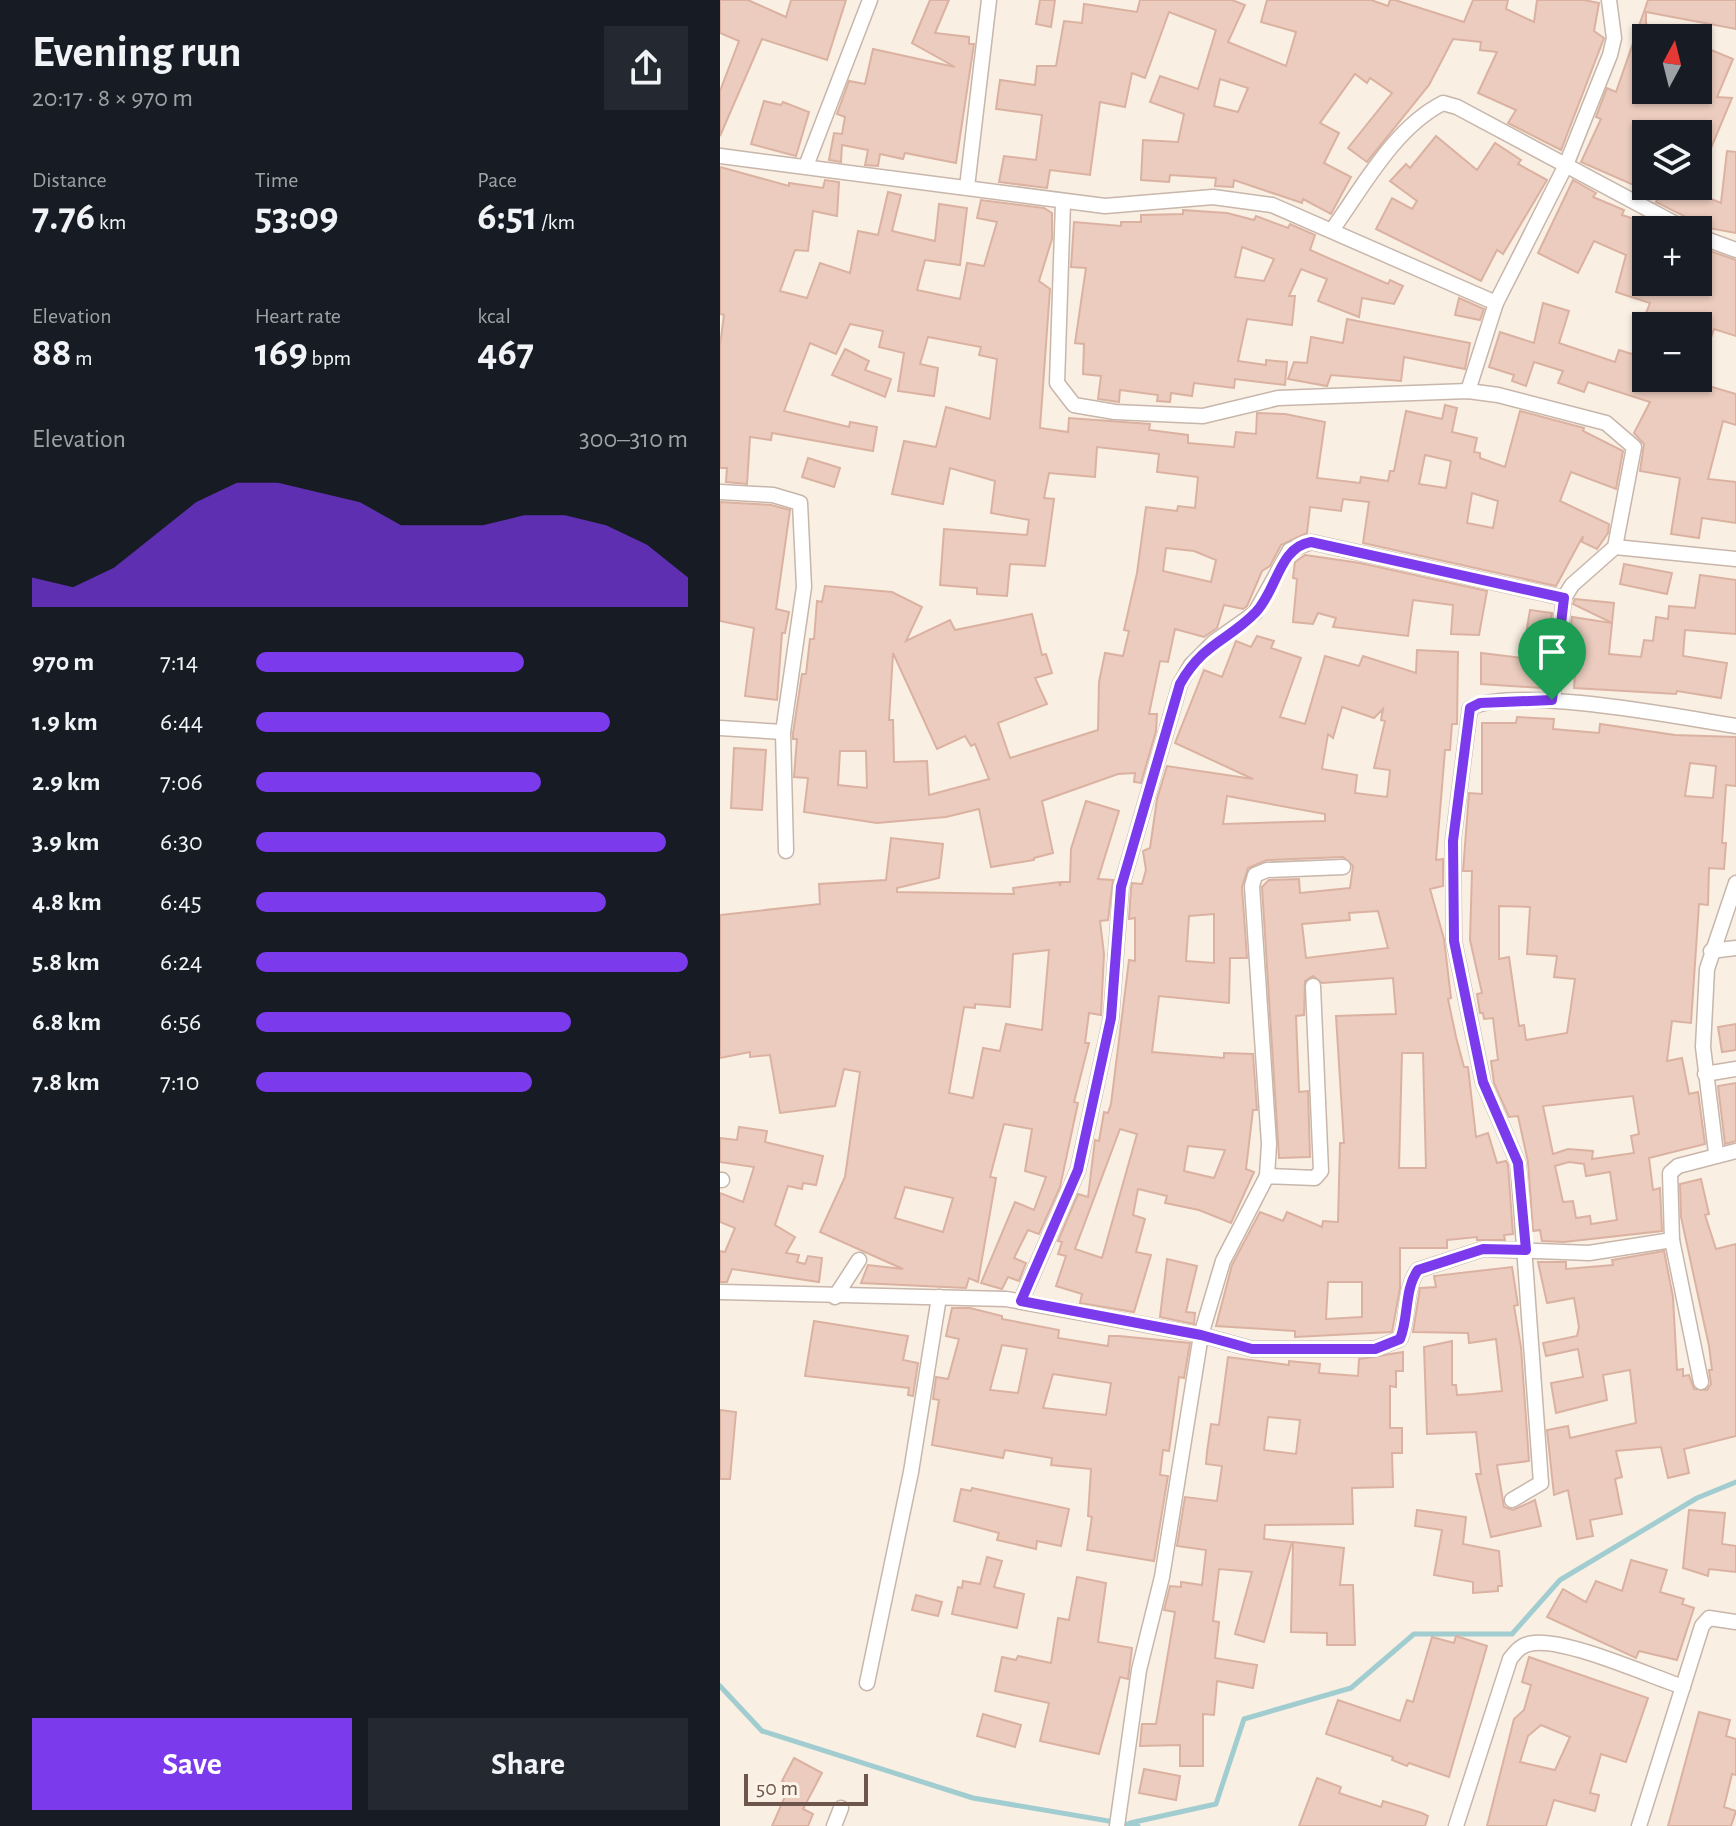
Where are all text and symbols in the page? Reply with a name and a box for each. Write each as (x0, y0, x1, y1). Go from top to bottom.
north arrow (1632, 24, 1712, 104)
map controls (1632, 24, 1712, 392)
button: share (604, 26, 688, 110)
text: Evening run (32, 31, 241, 75)
text: 20:17 · 8 × 970 m (32, 85, 193, 111)
button: layers (1632, 120, 1712, 200)
text: Distance (32, 169, 107, 191)
text: Time (255, 169, 299, 191)
text: Pace (477, 169, 517, 191)
text: 7.76 (32, 197, 95, 237)
text: 53:09 (255, 197, 339, 237)
text: 6:51 (477, 197, 538, 237)
text: km (95, 211, 126, 233)
text: /km (538, 211, 575, 233)
button: + (1632, 216, 1712, 296)
text: Elevation (32, 305, 112, 327)
text: Heart rate (255, 305, 341, 327)
text: kcal (477, 305, 511, 327)
button: − (1632, 312, 1712, 392)
text: 88 (32, 333, 71, 373)
text: 169 (255, 333, 308, 373)
text: 467 (477, 333, 534, 373)
text: m (71, 347, 93, 369)
text: bpm (308, 347, 351, 369)
text: Elevation (32, 426, 126, 452)
text: 300–310 m (579, 426, 688, 452)
pin (1518, 618, 1586, 700)
icon: arrive (1530, 630, 1574, 674)
text: 970 m (32, 649, 94, 675)
text: 7:14 (160, 649, 198, 675)
text: 1.9 km (32, 709, 98, 735)
text: 6:44 (160, 709, 203, 735)
text: 2.9 km (32, 769, 101, 795)
text: 7:06 (160, 769, 203, 795)
text: 3.9 km (32, 829, 100, 855)
text: 6:30 (160, 829, 203, 855)
text: 4.8 km (32, 889, 102, 915)
text: 6:45 (160, 889, 202, 915)
text: 5.8 km (32, 949, 100, 975)
text: 6:24 (160, 949, 203, 975)
text: 6.8 km (32, 1009, 101, 1035)
text: 6:56 (160, 1009, 201, 1035)
text: 7.8 km (32, 1069, 100, 1095)
text: 7:10 (160, 1069, 199, 1095)
button: Save (32, 1718, 352, 1810)
button: Share (368, 1718, 688, 1810)
scale bar (744, 1770, 868, 1806)
text: 50 m (756, 1777, 798, 1799)

